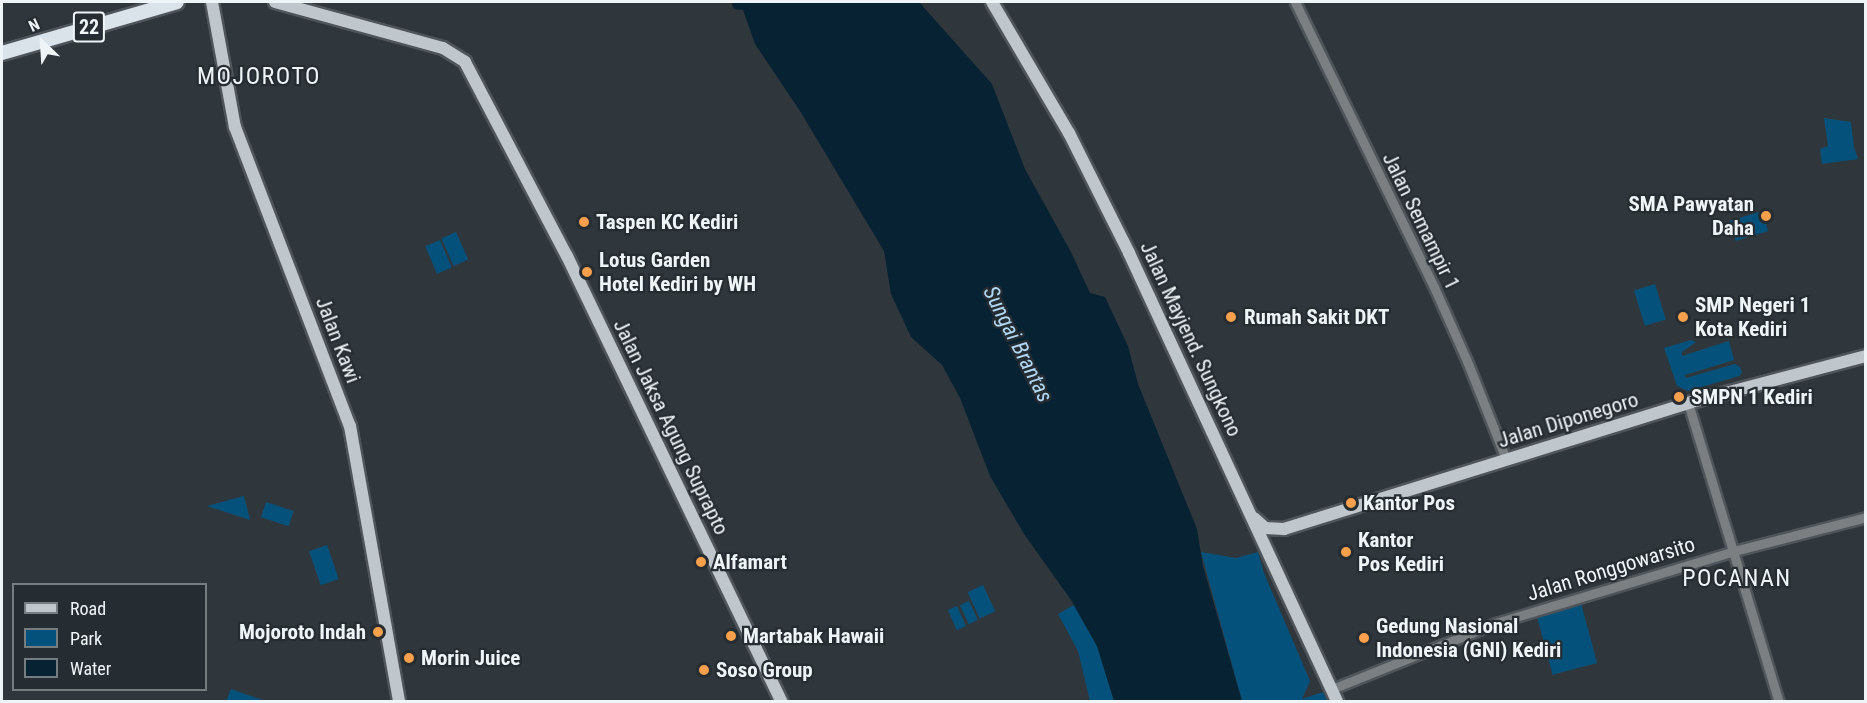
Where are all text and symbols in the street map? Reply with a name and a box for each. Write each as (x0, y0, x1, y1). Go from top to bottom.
road number: 22 (72, 10, 106, 44)
north arrow (12, 12, 72, 72)
text: N (26, 15, 43, 36)
district label: MOJOROTO (197, 63, 321, 91)
street label: Jalan Semampir 1 (1377, 148, 1465, 294)
place label: SMA Pawyatan Daha (1628, 191, 1754, 241)
place label: Taspen KC Kediri (596, 209, 738, 235)
marker: SMA Pawyatan Daha (1759, 209, 1773, 223)
marker: Taspen KC Kediri (577, 215, 591, 229)
street label: Jalan Mayjend. Sungkono (1135, 237, 1247, 441)
place label: Lotus Garden Hotel Kediri by WH (599, 247, 756, 297)
marker: Lotus Garden Hotel Kediri by WH (580, 265, 594, 279)
water label: Sungai Brantas (977, 281, 1059, 407)
place label: SMP Negeri 1 Kota Kediri (1695, 292, 1810, 342)
street label: Jalan Kawi (310, 293, 366, 387)
place label: Rumah Sakit DKT (1244, 304, 1389, 330)
marker: Rumah Sakit DKT (1222, 308, 1240, 326)
marker: SMP Negeri 1 Kota Kediri (1676, 310, 1690, 324)
street label: Jalan Jaksa Agung Suprapto (608, 315, 734, 539)
place label: SMPN 1 Kediri (1691, 384, 1813, 410)
street label: Jalan Diponegoro (1495, 387, 1641, 453)
marker: SMPN 1 Kediri (1672, 390, 1686, 404)
place label: Kantor Pos (1363, 490, 1455, 516)
marker: Kantor Pos (1344, 496, 1358, 510)
place label: Kantor Pos Kediri (1358, 527, 1444, 577)
street label: Jalan Ronggowarsito (1524, 531, 1698, 607)
marker: Kantor Pos Kediri (1339, 545, 1353, 559)
place label: Alfamart (713, 549, 787, 575)
marker: Alfamart (694, 555, 708, 569)
district label: POCANAN (1682, 565, 1792, 593)
legend (12, 583, 207, 691)
text: Road (70, 598, 106, 619)
place label: Gedung Nasional Indonesia (GNI) Kediri (1376, 613, 1561, 663)
place label: Mojoroto Indah (239, 619, 366, 645)
place label: Martabak Hawaii (743, 623, 884, 649)
marker: Mojoroto Indah (371, 625, 385, 639)
text: Park (70, 628, 102, 649)
marker: Martabak Hawaii (724, 629, 738, 643)
marker: Gedung Nasional Indonesia (GNI) Kediri (1357, 631, 1371, 645)
place label: Morin Juice (421, 645, 520, 671)
marker: Morin Juice (402, 651, 416, 665)
place label: Soso Group (716, 657, 813, 683)
text: Water (70, 658, 111, 679)
marker: Soso Group (697, 663, 711, 677)

